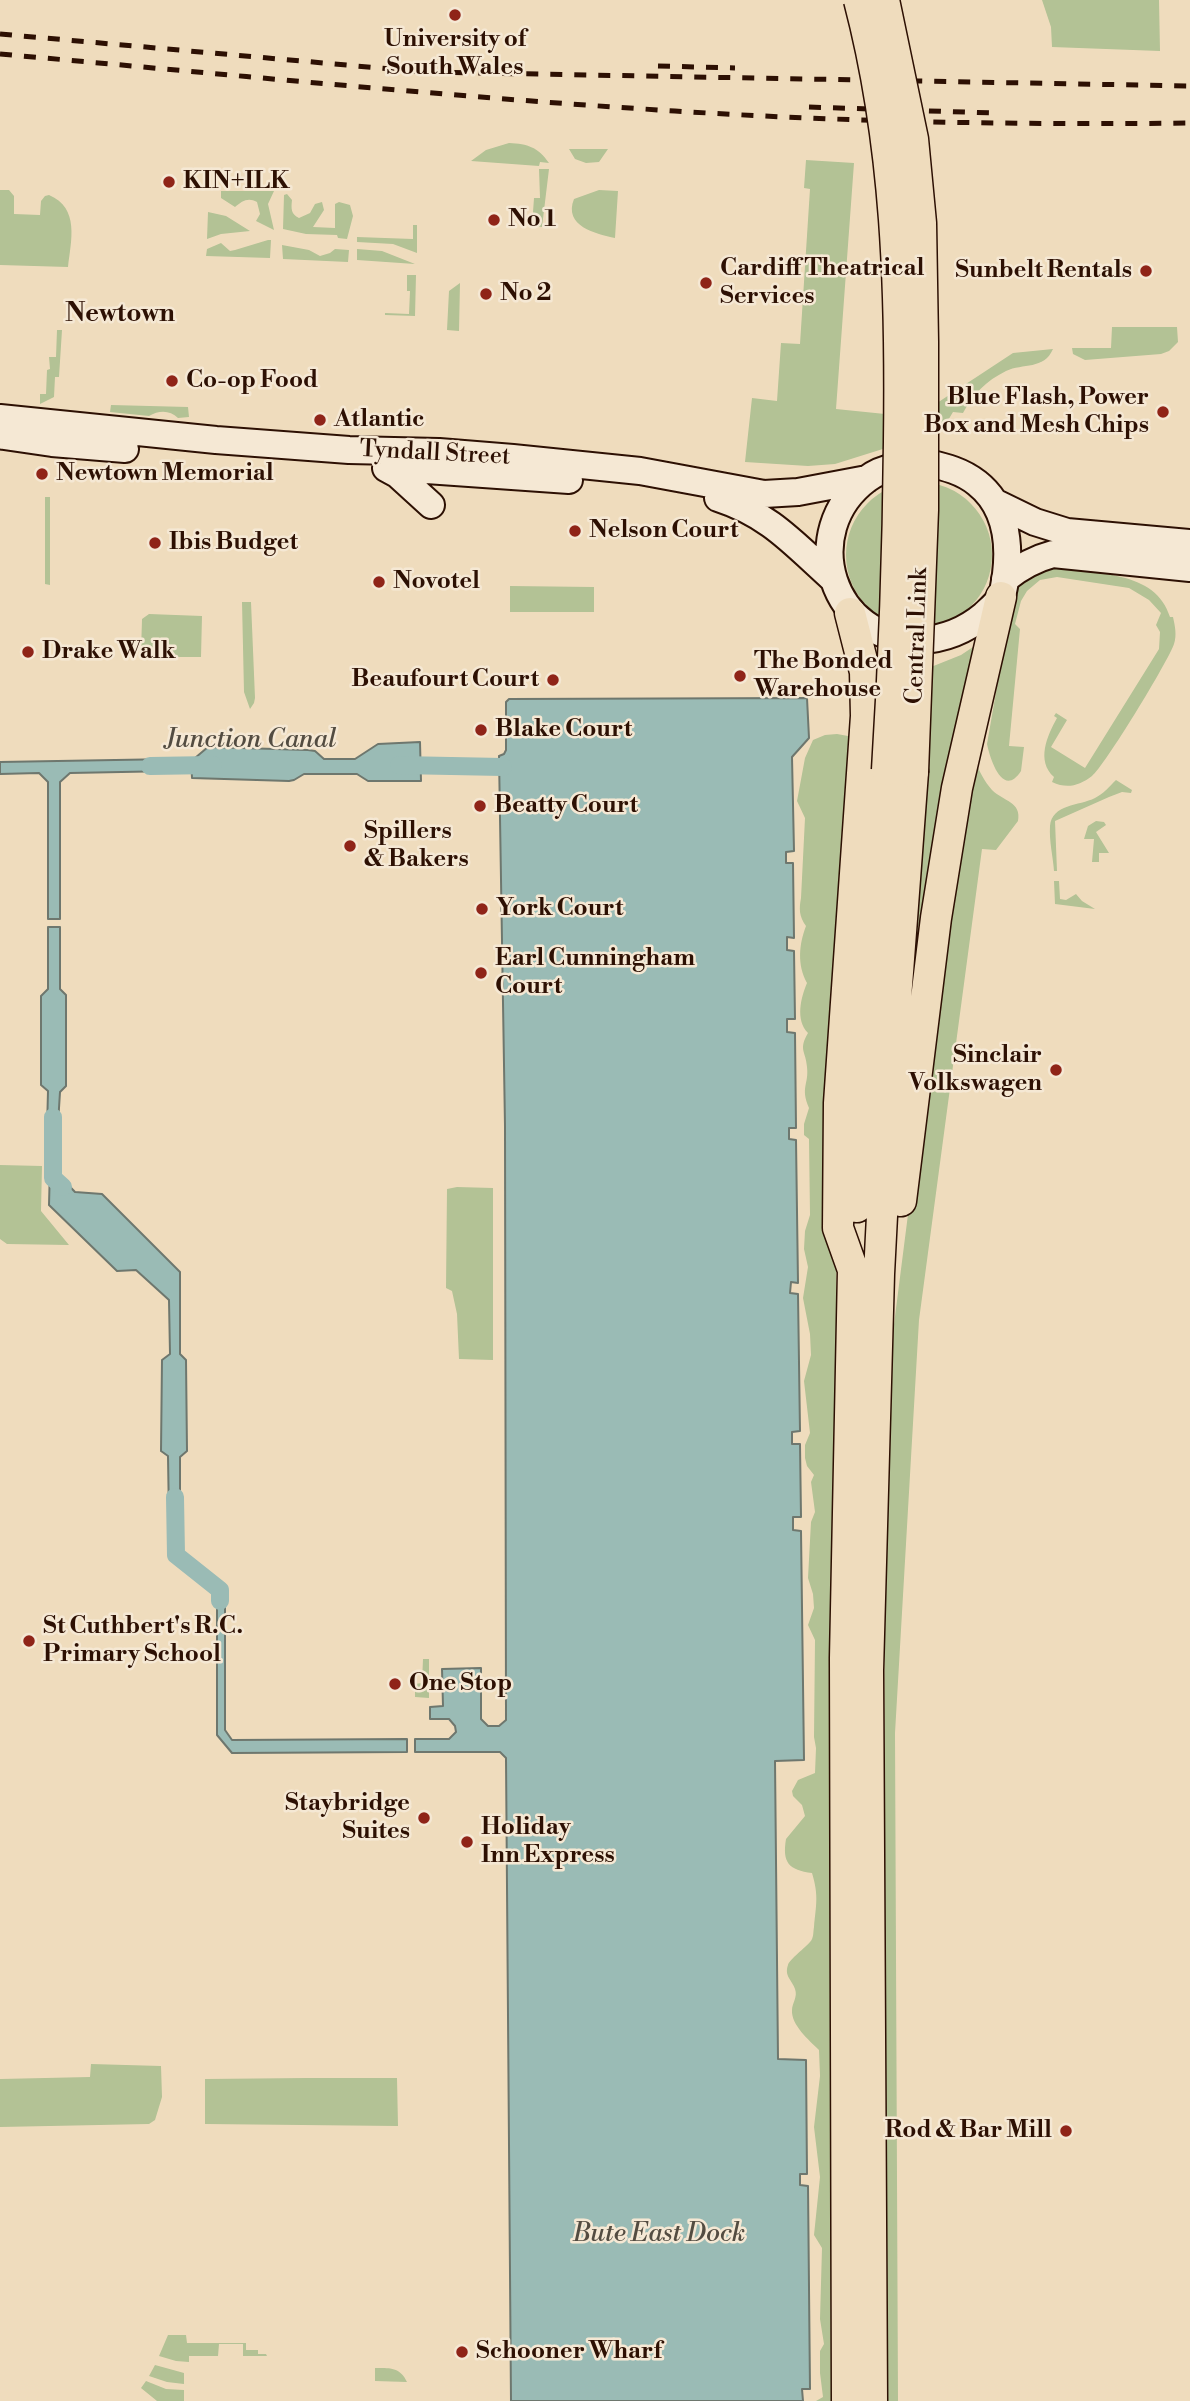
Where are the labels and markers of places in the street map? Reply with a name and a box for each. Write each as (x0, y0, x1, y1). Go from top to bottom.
marker: University of South Wales (447, 7, 463, 23)
place label: University of South Wales (384, 26, 526, 82)
place label: KIN+ILK (183, 168, 290, 196)
marker: KIN+ILK (161, 174, 177, 190)
place label: No 1 (508, 206, 556, 234)
marker: No 1 (486, 212, 502, 228)
place label: Cardiff Theatrical Services (720, 255, 924, 311)
place label: Sunbelt Rentals (955, 257, 1132, 285)
marker: Sunbelt Rentals (1138, 263, 1154, 279)
marker: Cardiff Theatrical Services (698, 275, 714, 291)
place label: No 2 (500, 280, 551, 308)
marker: No 2 (478, 286, 494, 302)
place label: Co-op Food (186, 367, 318, 395)
marker: Co-op Food (164, 373, 180, 389)
place label: Blue Flash, Power Box and Mesh Chips (924, 384, 1149, 440)
marker: Blue Flash, Power Box and Mesh Chips (1155, 404, 1171, 420)
place label: Atlantic (334, 406, 425, 434)
marker: Atlantic (312, 412, 328, 428)
place label: Newtown Memorial (56, 460, 274, 488)
marker: Newtown Memorial (34, 466, 50, 482)
place label: Nelson Court (589, 517, 738, 545)
marker: Nelson Court (567, 523, 583, 539)
place label: Ibis Budget (169, 529, 298, 557)
marker: Ibis Budget (147, 535, 163, 551)
place label: Novotel (393, 568, 480, 596)
marker: Novotel (371, 574, 387, 590)
place label: Drake Walk (42, 638, 176, 666)
marker: Drake Walk (20, 644, 36, 660)
place label: The Bonded Warehouse (754, 648, 893, 704)
place label: Beaufourt Court (351, 666, 539, 694)
marker: The Bonded Warehouse (732, 668, 748, 684)
marker: Beaufourt Court (545, 672, 561, 688)
place label: Blake Court (495, 716, 632, 744)
marker: Blake Court (473, 722, 489, 738)
place label: Beatty Court (494, 792, 638, 820)
marker: Beatty Court (472, 798, 488, 814)
place label: Spillers & Bakers (364, 818, 469, 874)
marker: Spillers & Bakers (342, 838, 358, 854)
place label: York Court (496, 895, 624, 923)
marker: York Court (474, 901, 490, 917)
place label: Earl Cunningham Court (495, 945, 695, 1001)
marker: Earl Cunningham Court (473, 965, 489, 981)
place label: Sinclair Volkswagen (909, 1042, 1042, 1098)
marker: Sinclair Volkswagen (1048, 1062, 1064, 1078)
place label: St Cuthbert's R.C. Primary School (43, 1613, 243, 1669)
marker: St Cuthbert's R.C. Primary School (21, 1633, 37, 1649)
place label: One Stop (409, 1670, 512, 1698)
marker: One Stop (387, 1676, 403, 1692)
place label: Staybridge Suites (285, 1790, 410, 1846)
marker: Staybridge Suites (416, 1810, 432, 1826)
place label: Holiday Inn Express (481, 1814, 615, 1870)
marker: Holiday Inn Express (459, 1834, 475, 1850)
place label: Rod & Bar Mill (885, 2117, 1052, 2145)
marker: Rod & Bar Mill (1058, 2123, 1074, 2139)
place label: Schooner Wharf (476, 2338, 662, 2366)
marker: Schooner Wharf (454, 2344, 470, 2360)

